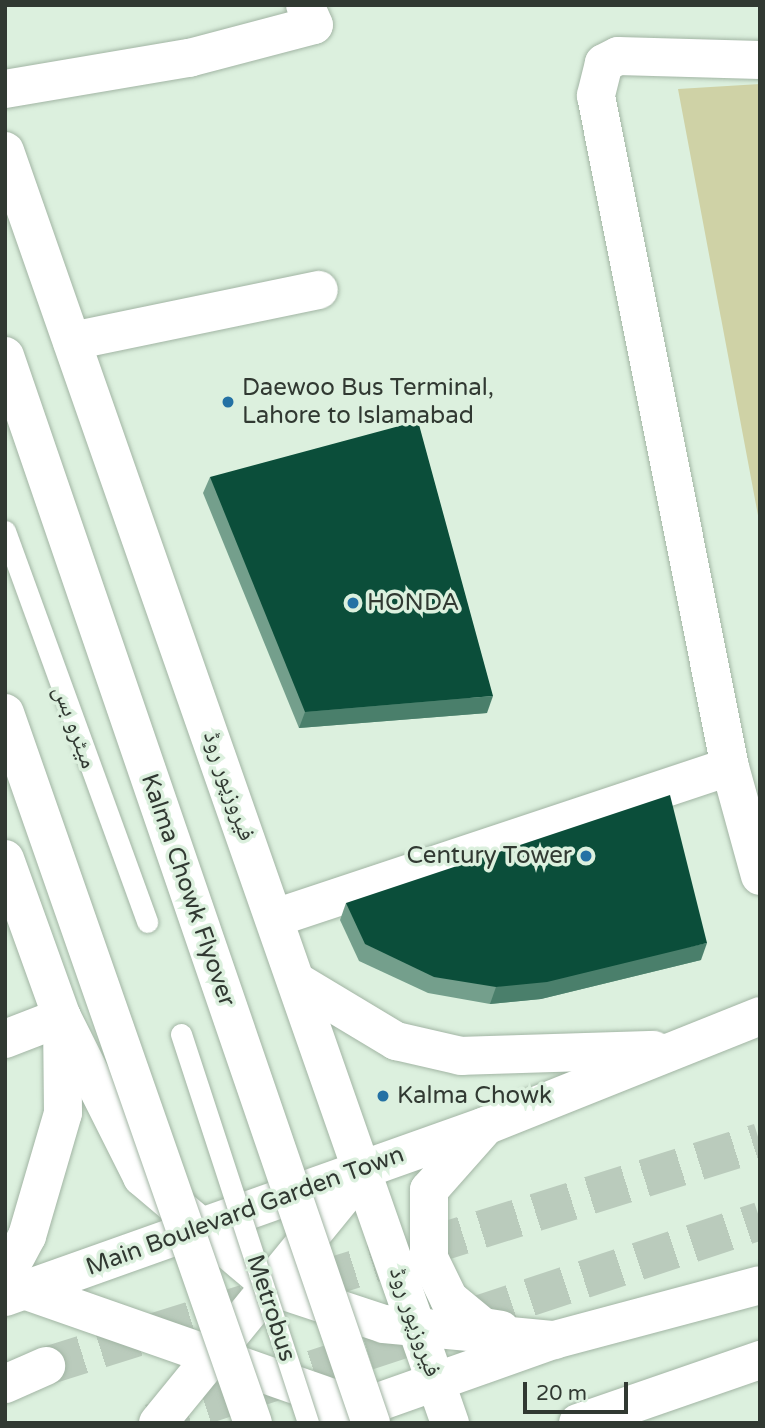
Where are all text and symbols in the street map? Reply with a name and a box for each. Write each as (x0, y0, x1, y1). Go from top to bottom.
place label: Daewoo Bus Terminal, Lahore to Islamabad (242, 374, 494, 430)
marker: Daewoo Bus Terminal, Lahore to Islamabad (220, 394, 236, 410)
place label: HONDA (367, 589, 459, 617)
marker: HONDA (345, 595, 361, 611)
street label: میٹرو بس (47, 681, 103, 773)
street label: فیروزپور روڈ (197, 727, 261, 845)
street label: Kalma Chowk Flyover (135, 770, 241, 1010)
place label: Century Tower (407, 842, 572, 870)
marker: Century Tower (578, 848, 594, 864)
place label: Kalma Chowk (397, 1082, 552, 1110)
marker: Kalma Chowk (375, 1088, 391, 1104)
street label: Main Boulevard Garden Town (82, 1140, 408, 1282)
street label: Metrobus (240, 1251, 302, 1365)
street label: فیروزپور روڈ (383, 1263, 447, 1381)
scale bar (527, 1368, 632, 1412)
text: 20 m (536, 1381, 587, 1406)

